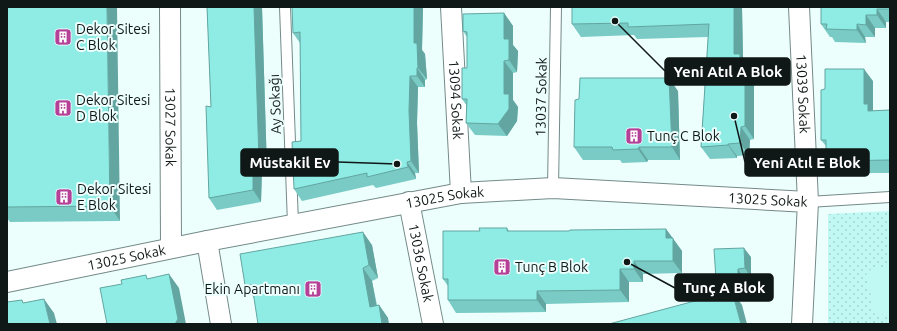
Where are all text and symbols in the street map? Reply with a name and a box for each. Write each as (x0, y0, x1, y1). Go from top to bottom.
place label: Dekor Sitesi C Blok (76, 21, 151, 53)
building icon: Dekor Sitesi C Blok (53, 27, 73, 47)
street label: 13039 Sokak (793, 54, 813, 134)
street label: 13037 Sokak (532, 57, 550, 137)
callout: Yeni Atıl A Blok (665, 58, 790, 85)
street label: 13094 Sokak (446, 60, 466, 140)
text: Yeni Atıl A Blok (674, 63, 783, 80)
street label: Ay Sokağı (266, 74, 284, 134)
street label: 13027 Sokak (162, 87, 179, 167)
place label: Dekor Sitesi D Blok (76, 92, 151, 124)
building icon: Dekor Sitesi D Blok (53, 98, 73, 118)
building icon: Tunç C Blok (624, 126, 644, 146)
place label: Tunç C Blok (647, 128, 720, 144)
callout: Müstakil Ev (241, 149, 338, 176)
callout: Yeni Atıl E Blok (745, 149, 869, 176)
text: Müstakil Ev (249, 154, 331, 171)
text: Yeni Atıl E Blok (753, 154, 861, 171)
place label: Dekor Sitesi E Blok (77, 181, 152, 213)
street label: 13025 Sokak (404, 184, 485, 211)
building icon: Dekor Sitesi E Blok (54, 187, 74, 207)
street label: 13025 Sokak (728, 190, 808, 210)
street label: 13036 Sokak (405, 222, 437, 303)
street label: 13025 Sokak (86, 242, 167, 273)
building icon: Tunç B Blok (492, 257, 512, 277)
place label: Tunç B Blok (515, 259, 588, 275)
callout: Tunç A Blok (675, 274, 773, 301)
building icon: Ekin Apartmanı (303, 279, 323, 299)
text: Tunç A Blok (683, 279, 766, 297)
place label: Ekin Apartmanı (205, 281, 300, 297)

